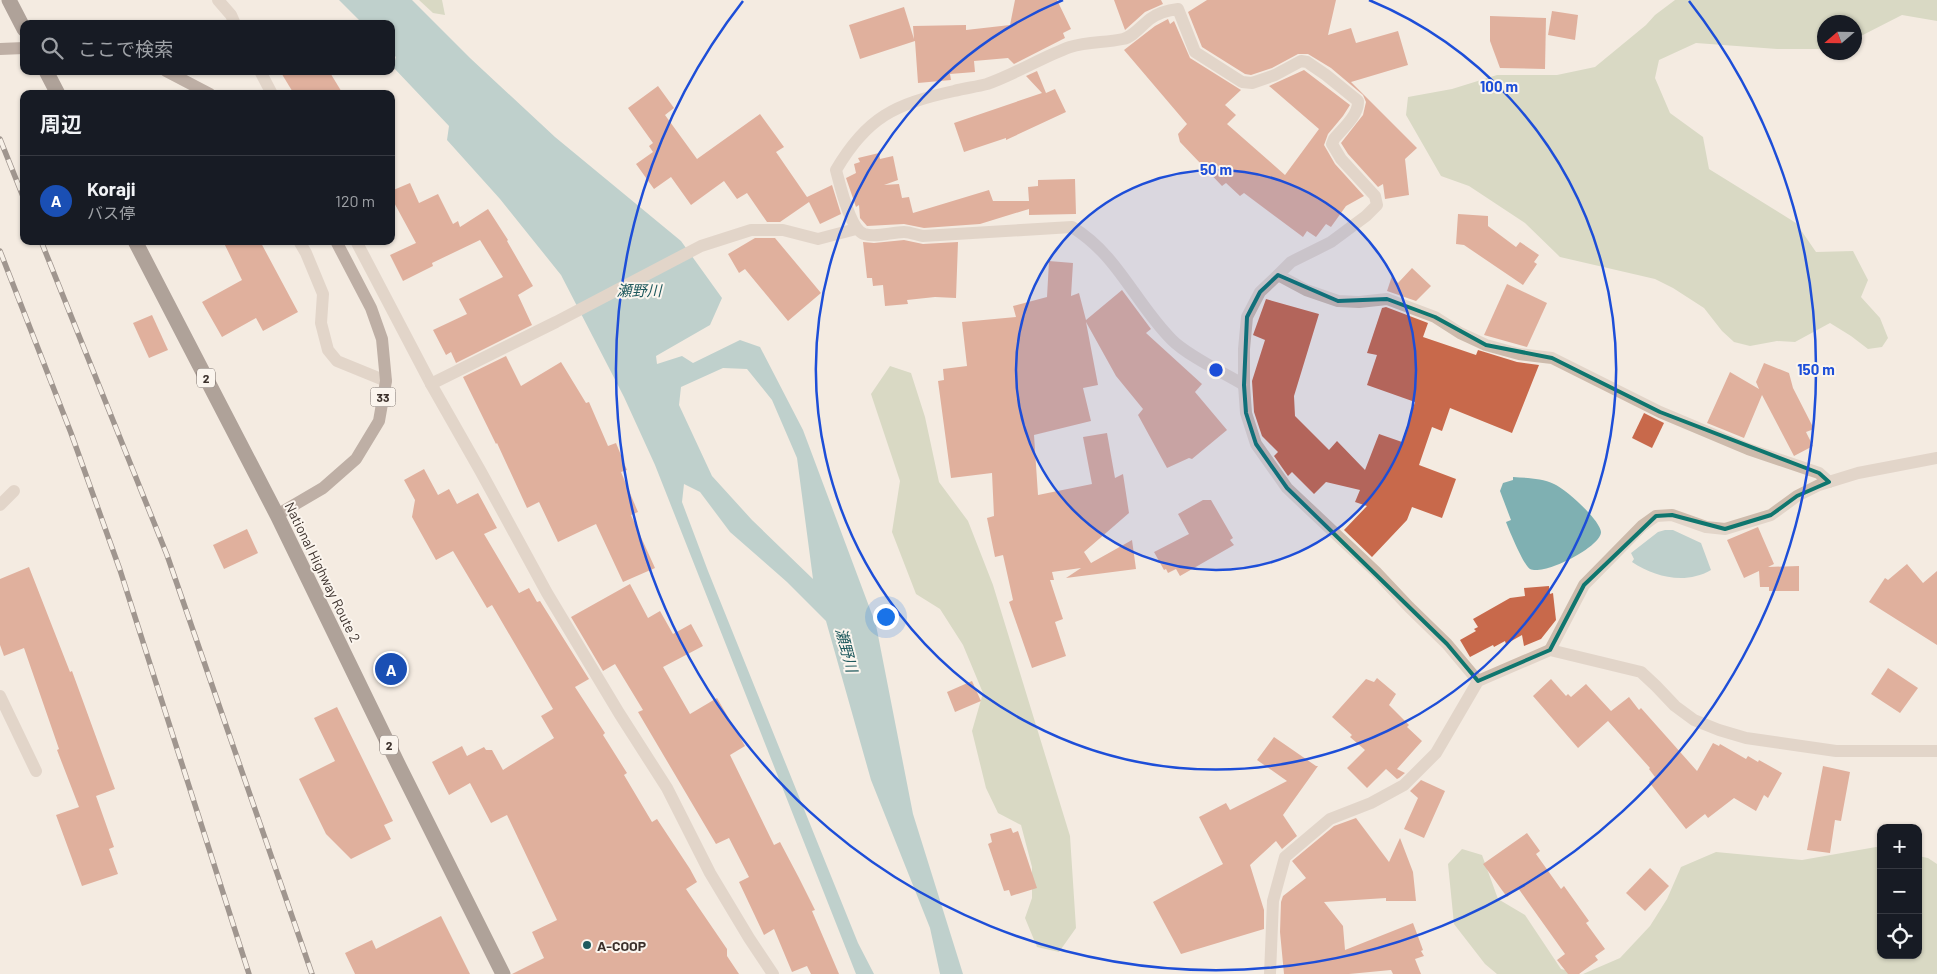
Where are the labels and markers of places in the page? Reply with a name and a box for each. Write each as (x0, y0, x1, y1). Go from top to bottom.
centre of rings (1207, 361, 1225, 379)
pin: A (375, 650, 407, 688)
place label: A-COOP (597, 937, 646, 954)
marker: A-COOP (581, 939, 593, 951)

